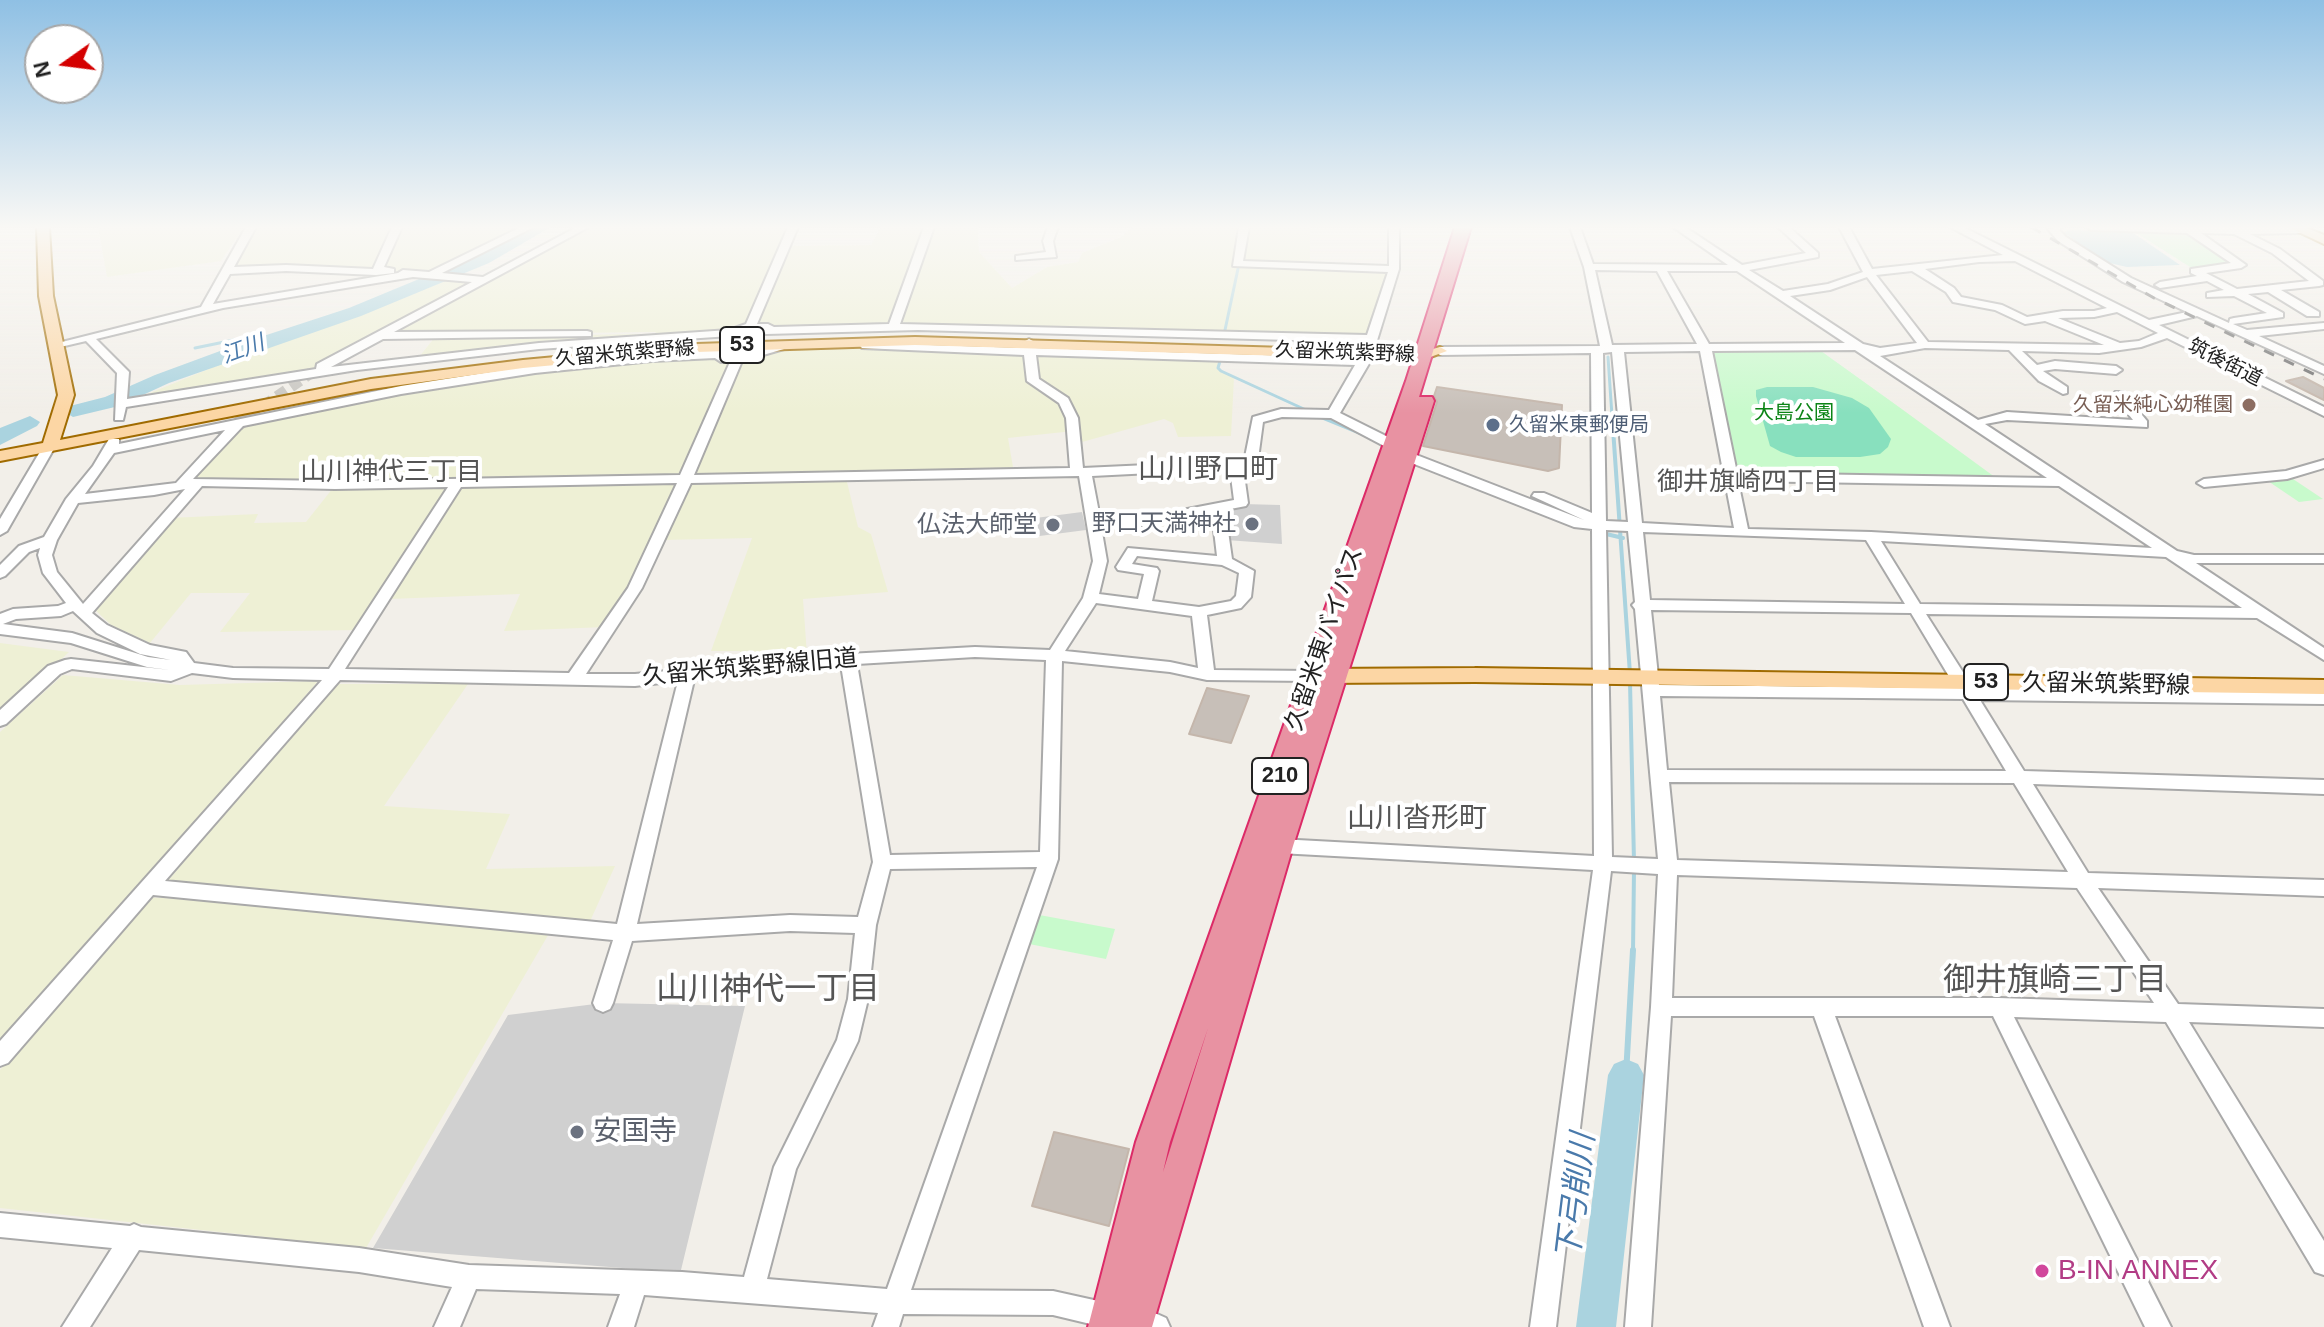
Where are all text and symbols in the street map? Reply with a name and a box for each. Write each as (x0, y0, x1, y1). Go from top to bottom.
north arrow (24, 24, 104, 104)
text: N (28, 59, 56, 80)
road number: 53 (720, 327, 764, 363)
water label: 江川 (218, 330, 268, 370)
street label: 筑後街道 (2184, 334, 2266, 392)
street label: 久留米筑紫野線 (554, 336, 696, 372)
street label: 久留米筑紫野線 (1275, 339, 1415, 367)
place label: 久留米純心幼稚園 (2073, 393, 2233, 417)
marker: 久留米純心幼稚園 (2240, 396, 2258, 414)
park label: 大島公園 (1754, 401, 1834, 425)
place label: 久留米東郵便局 (1509, 413, 1649, 437)
marker: 久留米東郵便局 (1484, 416, 1502, 434)
district label: 山川野口町 (1138, 453, 1278, 487)
district label: 山川神代三丁目 (300, 457, 482, 489)
district label: 御井旗崎四丁目 (1657, 467, 1839, 499)
place label: 野口天満神社 (1092, 510, 1236, 538)
place label: 仏法大師堂 (917, 511, 1037, 539)
marker: 野口天満神社 (1243, 515, 1261, 533)
marker: 仏法大師堂 (1044, 516, 1062, 534)
street label: 久留米東バイパス (1280, 544, 1370, 734)
street label: 久留米筑紫野線旧道 (641, 644, 859, 692)
road number: 53 (1964, 664, 2008, 700)
street label: 久留米筑紫野線 (2022, 669, 2190, 701)
road number: 210 (1252, 758, 1308, 794)
district label: 山川沓形町 (1347, 802, 1487, 836)
district label: 御井旗崎三丁目 (1943, 962, 2167, 1000)
district label: 山川神代一丁目 (656, 971, 880, 1009)
place label: 安国寺 (593, 1115, 677, 1149)
marker: 安国寺 (568, 1123, 586, 1141)
water label: 下弓削川 (1550, 1131, 1604, 1263)
place label: B-IN ANNEX (2058, 1254, 2218, 1288)
marker: B-IN ANNEX (2033, 1262, 2051, 1280)

